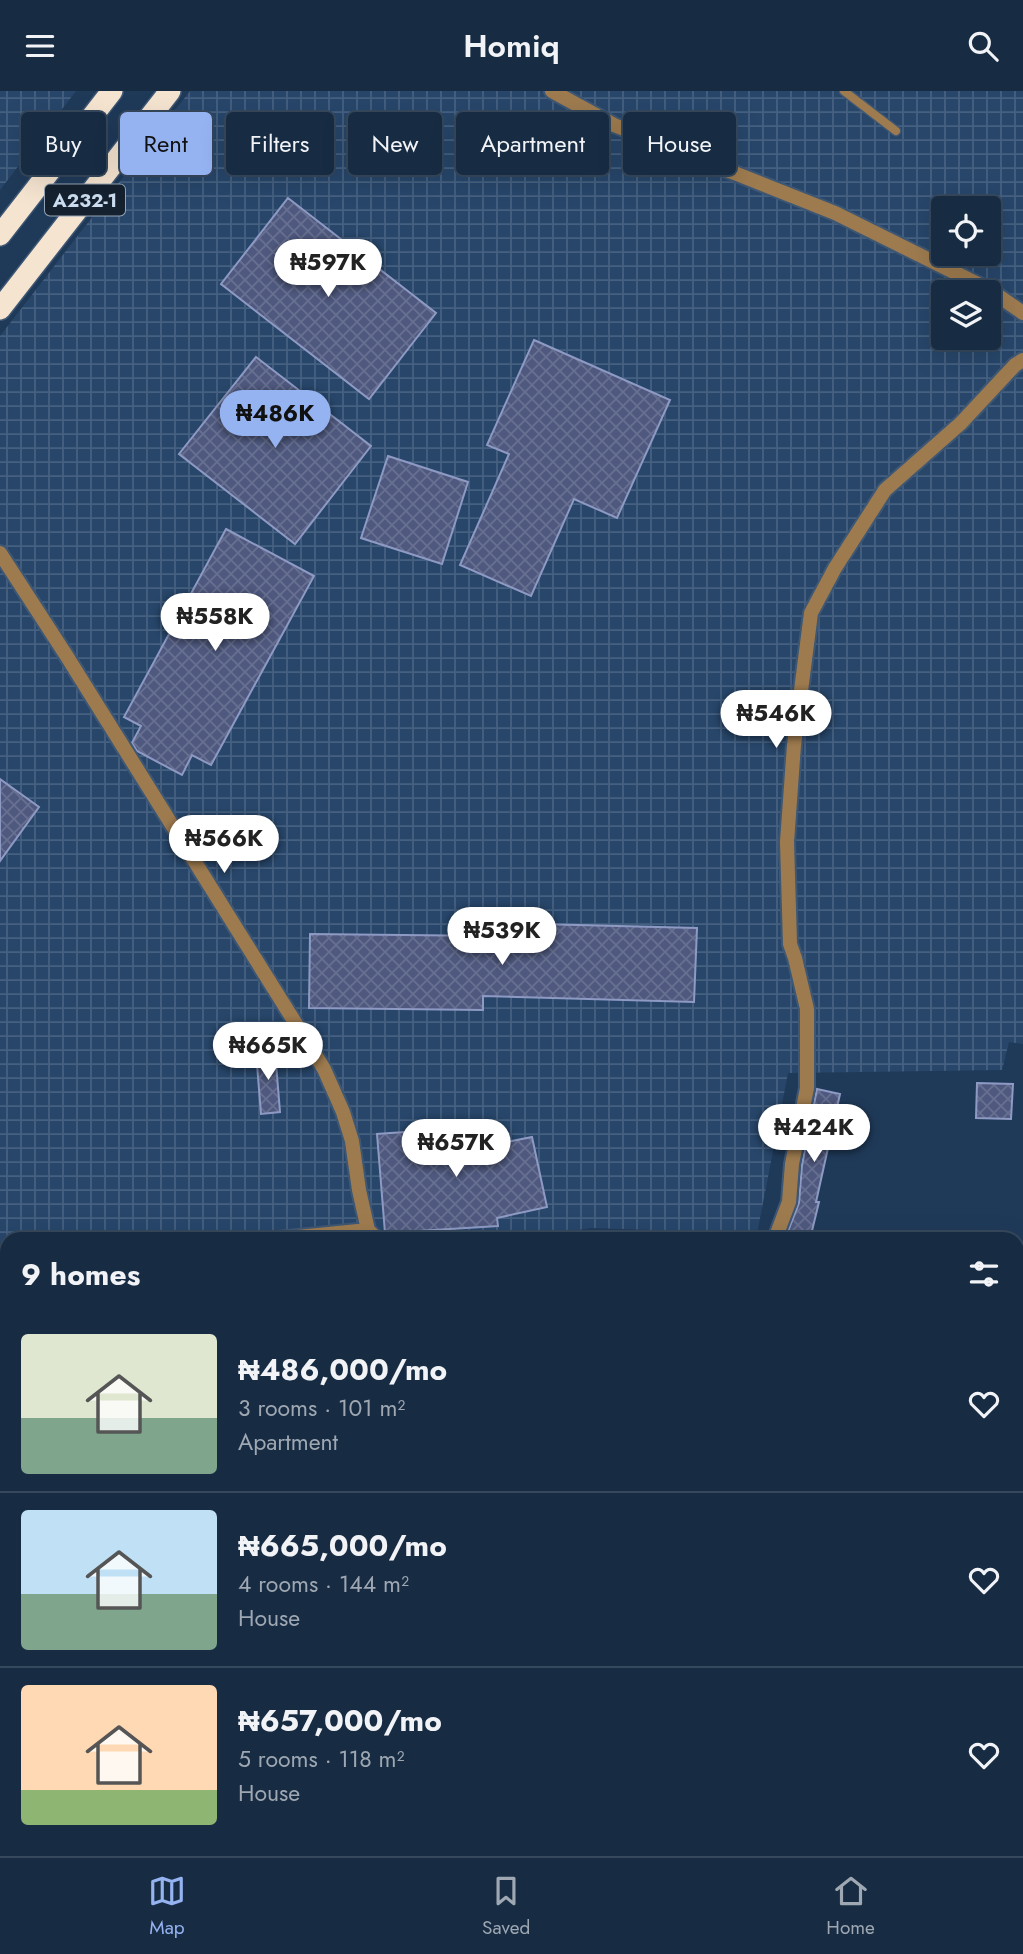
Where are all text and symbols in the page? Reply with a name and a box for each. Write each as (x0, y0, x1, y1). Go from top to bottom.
text: Homiq (463, 23, 560, 69)
icon: menu (21, 27, 59, 65)
icon: search (964, 27, 1002, 65)
chip: Buy (21, 112, 106, 175)
chip: Rent (120, 112, 212, 175)
chip: Filters (226, 112, 334, 175)
chip: New (348, 112, 442, 175)
chip: Apartment (456, 112, 609, 175)
chip: House (623, 112, 736, 175)
road number: A232-1 (45, 185, 125, 215)
map controls (931, 196, 1001, 350)
button: locate (931, 196, 1001, 266)
pin: ₦597K (279, 239, 377, 299)
text: ₦597K (290, 245, 366, 279)
button: layers (931, 280, 1001, 350)
pin: ₦486K (226, 391, 324, 450)
text: ₦486K (236, 396, 314, 430)
pin: ₦558K (166, 594, 264, 653)
text: ₦558K (177, 599, 253, 633)
pin: ₦546K (727, 691, 825, 750)
text: ₦546K (737, 696, 815, 730)
pin: ₦566K (175, 815, 273, 875)
text: ₦566K (185, 821, 263, 855)
pin: ₦539K (453, 907, 551, 967)
text: ₦539K (463, 913, 541, 947)
pin: ₦665K (219, 1023, 317, 1082)
text: ₦665K (229, 1028, 307, 1062)
pin: ₦424K (765, 1105, 863, 1164)
text: ₦424K (774, 1110, 854, 1144)
pin: ₦657K (407, 1119, 505, 1179)
text: ₦657K (418, 1125, 494, 1159)
text: 9 homes (21, 1253, 140, 1296)
icon: filters (965, 1255, 1003, 1293)
text: ₦486,000/mo (238, 1348, 447, 1391)
icon: home (77, 1362, 161, 1446)
icon: heart (965, 1385, 1003, 1423)
text: 3 rooms · 101 m² (238, 1391, 405, 1425)
text: Apartment (238, 1425, 338, 1459)
text: ₦665,000/mo (238, 1524, 447, 1567)
icon: home (77, 1538, 161, 1622)
icon: heart (965, 1561, 1003, 1599)
text: 4 rooms · 144 m² (238, 1567, 409, 1601)
text: House (238, 1601, 300, 1635)
text: ₦657,000/mo (238, 1699, 442, 1742)
icon: home (77, 1713, 161, 1797)
icon: heart (965, 1736, 1003, 1774)
text: 5 rooms · 118 m² (238, 1742, 405, 1776)
text: House (238, 1776, 300, 1810)
tab: Map (148, 1872, 186, 1941)
tab: Saved (482, 1872, 530, 1941)
tab: Home (826, 1872, 875, 1941)

